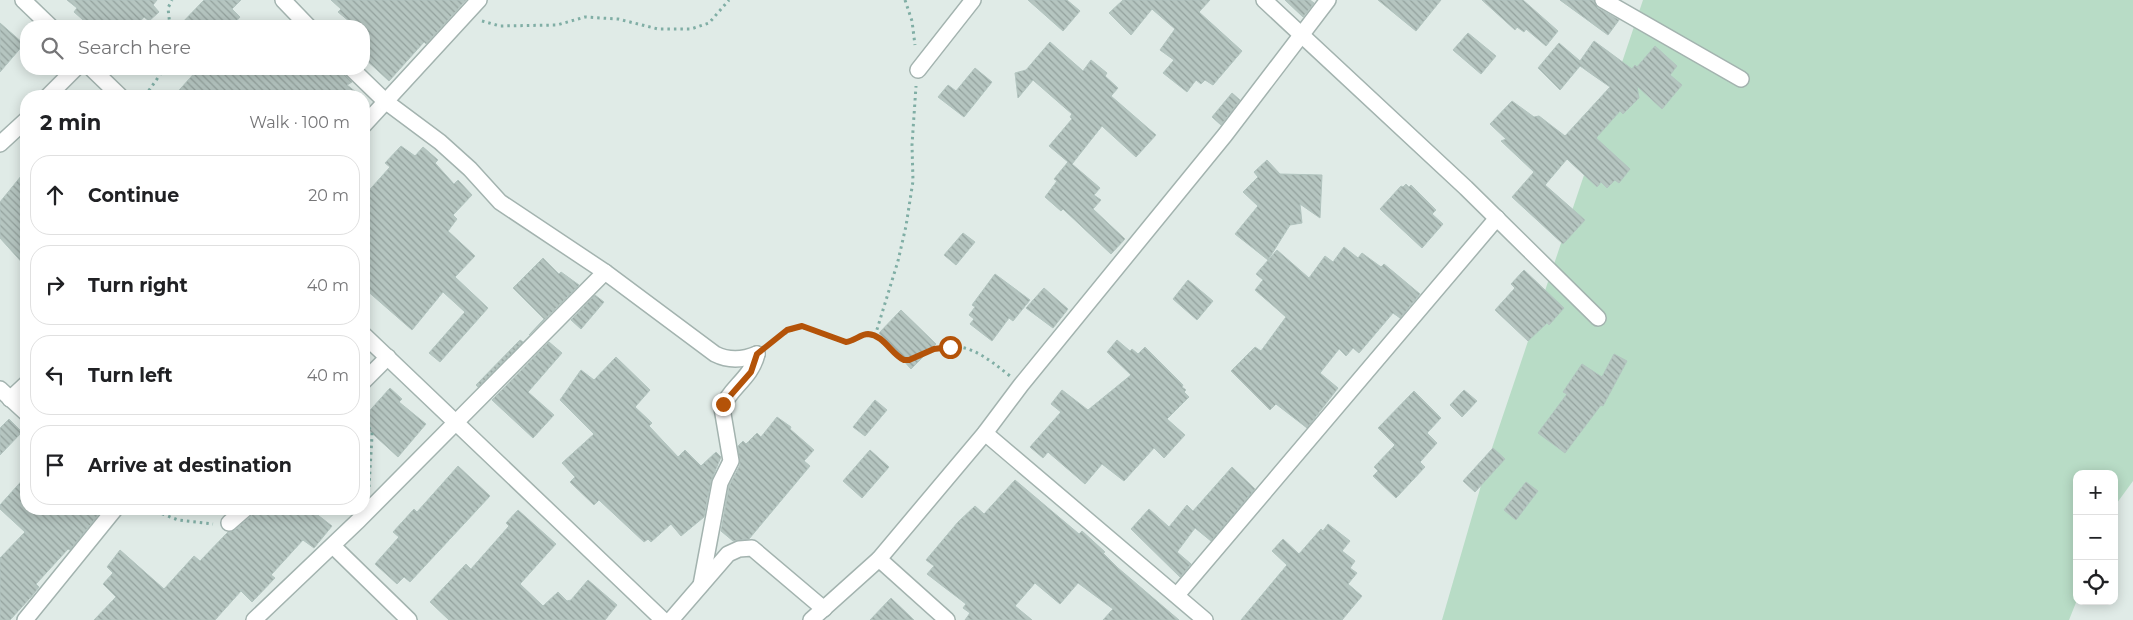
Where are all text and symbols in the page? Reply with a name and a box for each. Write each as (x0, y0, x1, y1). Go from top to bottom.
search box (20, 20, 370, 75)
icon: search (38, 34, 66, 62)
text: Search here (78, 36, 191, 59)
text: 2 min (40, 110, 101, 135)
text: Walk · 100 m (249, 113, 350, 132)
icon: ahead (41, 181, 69, 209)
text: Continue (88, 184, 179, 207)
text: 20 m (308, 186, 349, 205)
icon: right (41, 271, 69, 299)
text: Turn right (88, 274, 188, 297)
text: 40 m (307, 276, 349, 295)
route start (939, 336, 962, 359)
icon: left (41, 361, 69, 389)
text: Turn left (88, 364, 173, 387)
text: 40 m (307, 366, 349, 385)
route end (712, 393, 735, 416)
icon: arrive (41, 451, 69, 479)
text: Arrive at destination (88, 454, 292, 477)
map controls (2073, 470, 2118, 605)
button: + (2073, 470, 2118, 515)
button: − (2073, 515, 2118, 560)
button: locate (2073, 560, 2118, 605)

